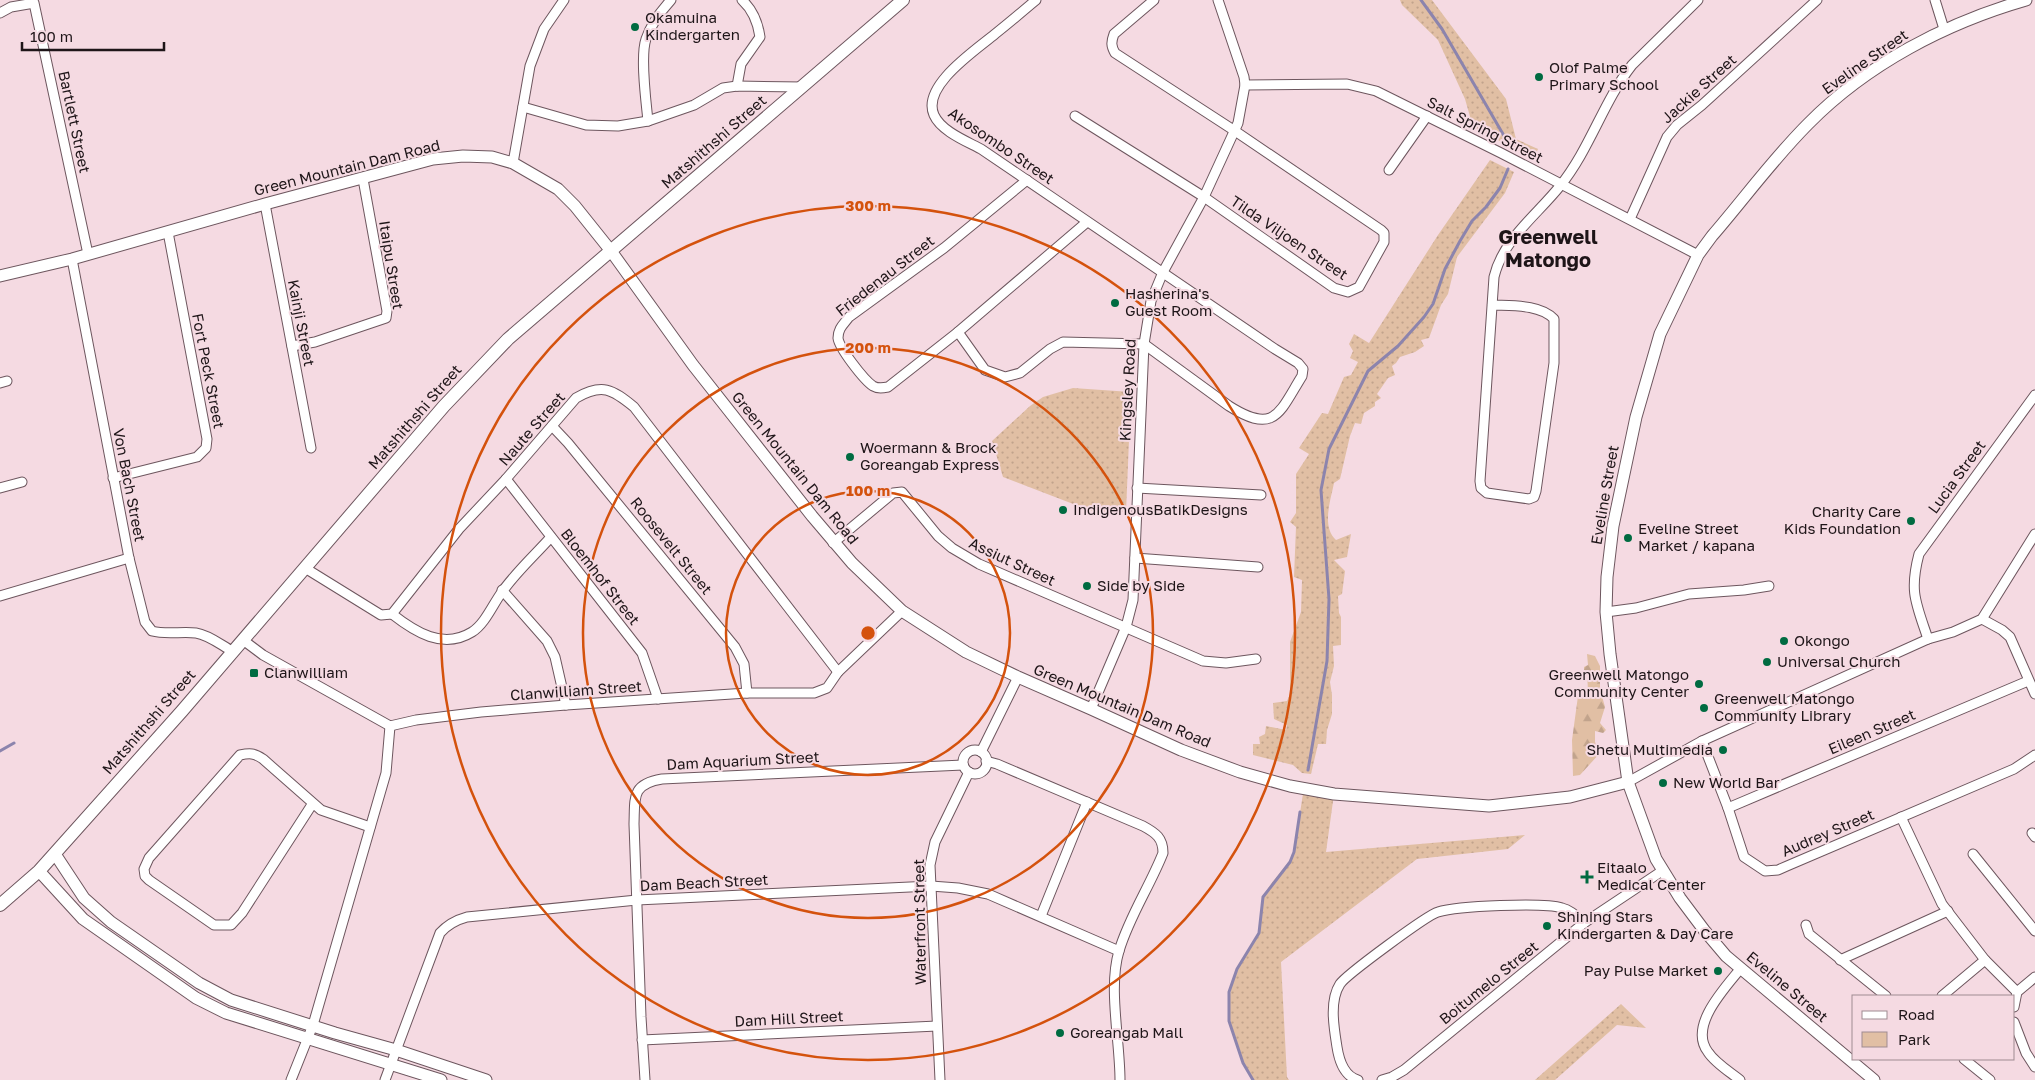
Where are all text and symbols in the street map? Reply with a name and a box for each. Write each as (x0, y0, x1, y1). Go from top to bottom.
place label: Okamuina Kindergarten (645, 8, 740, 43)
scale bar (22, 20, 165, 52)
marker: Okamuina Kindergarten (629, 21, 641, 33)
street label: Eveline Street (1818, 25, 1911, 97)
text: 100 m (30, 27, 73, 45)
street label: Jackie Street (1657, 50, 1739, 127)
place label: Olof Palme Primary School (1549, 58, 1659, 93)
street label: Bartlett Street (55, 69, 95, 175)
marker: Olof Palme Primary School (1533, 71, 1545, 83)
street label: Matshithshi Street (657, 91, 769, 192)
street label: Salt Spring Street (1425, 92, 1546, 166)
street label: Akosombo Street (945, 103, 1058, 187)
street label: Green Mountain Dam Road (252, 135, 442, 199)
street label: Tilda Viljoen Street (1228, 191, 1352, 283)
text: 300 m (845, 196, 891, 214)
street label: Itaipu Street (376, 219, 408, 311)
district label: Greenwell Matongo (1498, 224, 1598, 271)
street label: Friedenau Street (831, 231, 937, 319)
street label: Kainji Street (285, 278, 319, 368)
place label: Hasherina's Guest Room (1125, 284, 1212, 319)
marker: Hasherina's Guest Room (1109, 297, 1121, 309)
street label: Fort Peck Street (189, 312, 229, 430)
text: 200 m (845, 338, 891, 356)
street label: Kingsley Road (1115, 338, 1139, 442)
street label: Matshithshi Street (364, 360, 465, 472)
street label: Naute Street (494, 388, 568, 469)
street label: Green Mountain Dam Road (729, 388, 863, 547)
street label: Von Bach Street (110, 427, 150, 543)
street label: Lucia Street (1924, 436, 1989, 517)
place label: Woermann & Brock Goreangab Express (860, 438, 999, 473)
street label: Eveline Street (1586, 444, 1622, 546)
marker: Woermann & Brock Goreangab Express (844, 451, 856, 463)
text: 100 m (846, 481, 890, 499)
street label: Roosevelt Street (627, 493, 716, 598)
place label: IndigenousBatikDesigns (1073, 500, 1248, 518)
place label: Charity Care Kids Foundation (1784, 502, 1901, 537)
marker: IndigenousBatikDesigns (1057, 504, 1069, 516)
marker: Charity Care Kids Foundation (1905, 515, 1917, 527)
place label: Eveline Street Market / kapana (1638, 519, 1755, 554)
street label: Bloemhof Street (558, 525, 644, 628)
marker: Eveline Street Market / kapana (1622, 532, 1634, 544)
street label: Assiut Street (966, 533, 1058, 589)
place label: Side by Side (1097, 576, 1185, 594)
marker: Side by Side (1081, 580, 1093, 592)
centre of rings (859, 624, 877, 642)
place label: Okongo (1794, 631, 1850, 649)
marker: Okongo (1778, 635, 1790, 647)
place label: Universal Church (1777, 652, 1900, 670)
marker: Universal Church (1761, 656, 1773, 668)
street label: Green Mountain Dam Road (1031, 659, 1214, 751)
place label: Clanwilliam (264, 663, 348, 681)
street label: Matshithshi Street (98, 665, 199, 777)
place label: Greenwell Matongo Community Center (1549, 665, 1689, 700)
marker: Clanwilliam (248, 667, 260, 679)
street label: Clanwilliam Street (509, 676, 643, 704)
marker: Greenwell Matongo Community Center (1693, 678, 1705, 690)
place label: Greenwell Matongo Community Library (1714, 689, 1854, 724)
marker: Greenwell Matongo Community Library (1698, 702, 1710, 714)
street label: Eileen Street (1825, 705, 1918, 757)
place label: Shetu Multimedia (1586, 740, 1713, 758)
marker: Shetu Multimedia (1717, 744, 1729, 756)
street label: Dam Aquarium Street (666, 747, 820, 773)
place label: New World Bar (1673, 773, 1780, 791)
marker: New World Bar (1657, 777, 1669, 789)
street label: Audrey Street (1779, 805, 1877, 860)
place label: Eitaalo Medical Center (1597, 858, 1706, 893)
street label: Waterfront Street (909, 859, 929, 985)
street label: Dam Beach Street (639, 870, 769, 894)
marker: Eitaalo Medical Center (1581, 871, 1593, 883)
place label: Shining Stars Kindergarten & Day Care (1557, 907, 1734, 942)
marker: Shining Stars Kindergarten & Day Care (1541, 920, 1553, 932)
street label: Boitumelo Street (1435, 937, 1541, 1028)
street label: Eveline Street (1743, 947, 1832, 1025)
place label: Pay Pulse Market (1584, 961, 1708, 979)
marker: Pay Pulse Market (1712, 965, 1724, 977)
legend (1852, 995, 2015, 1060)
text: Road (1898, 1005, 1935, 1023)
street label: Dam Hill Street (734, 1006, 844, 1030)
place label: Goreangab Mall (1070, 1023, 1184, 1041)
marker: Goreangab Mall (1054, 1027, 1066, 1039)
text: Park (1898, 1030, 1931, 1048)

